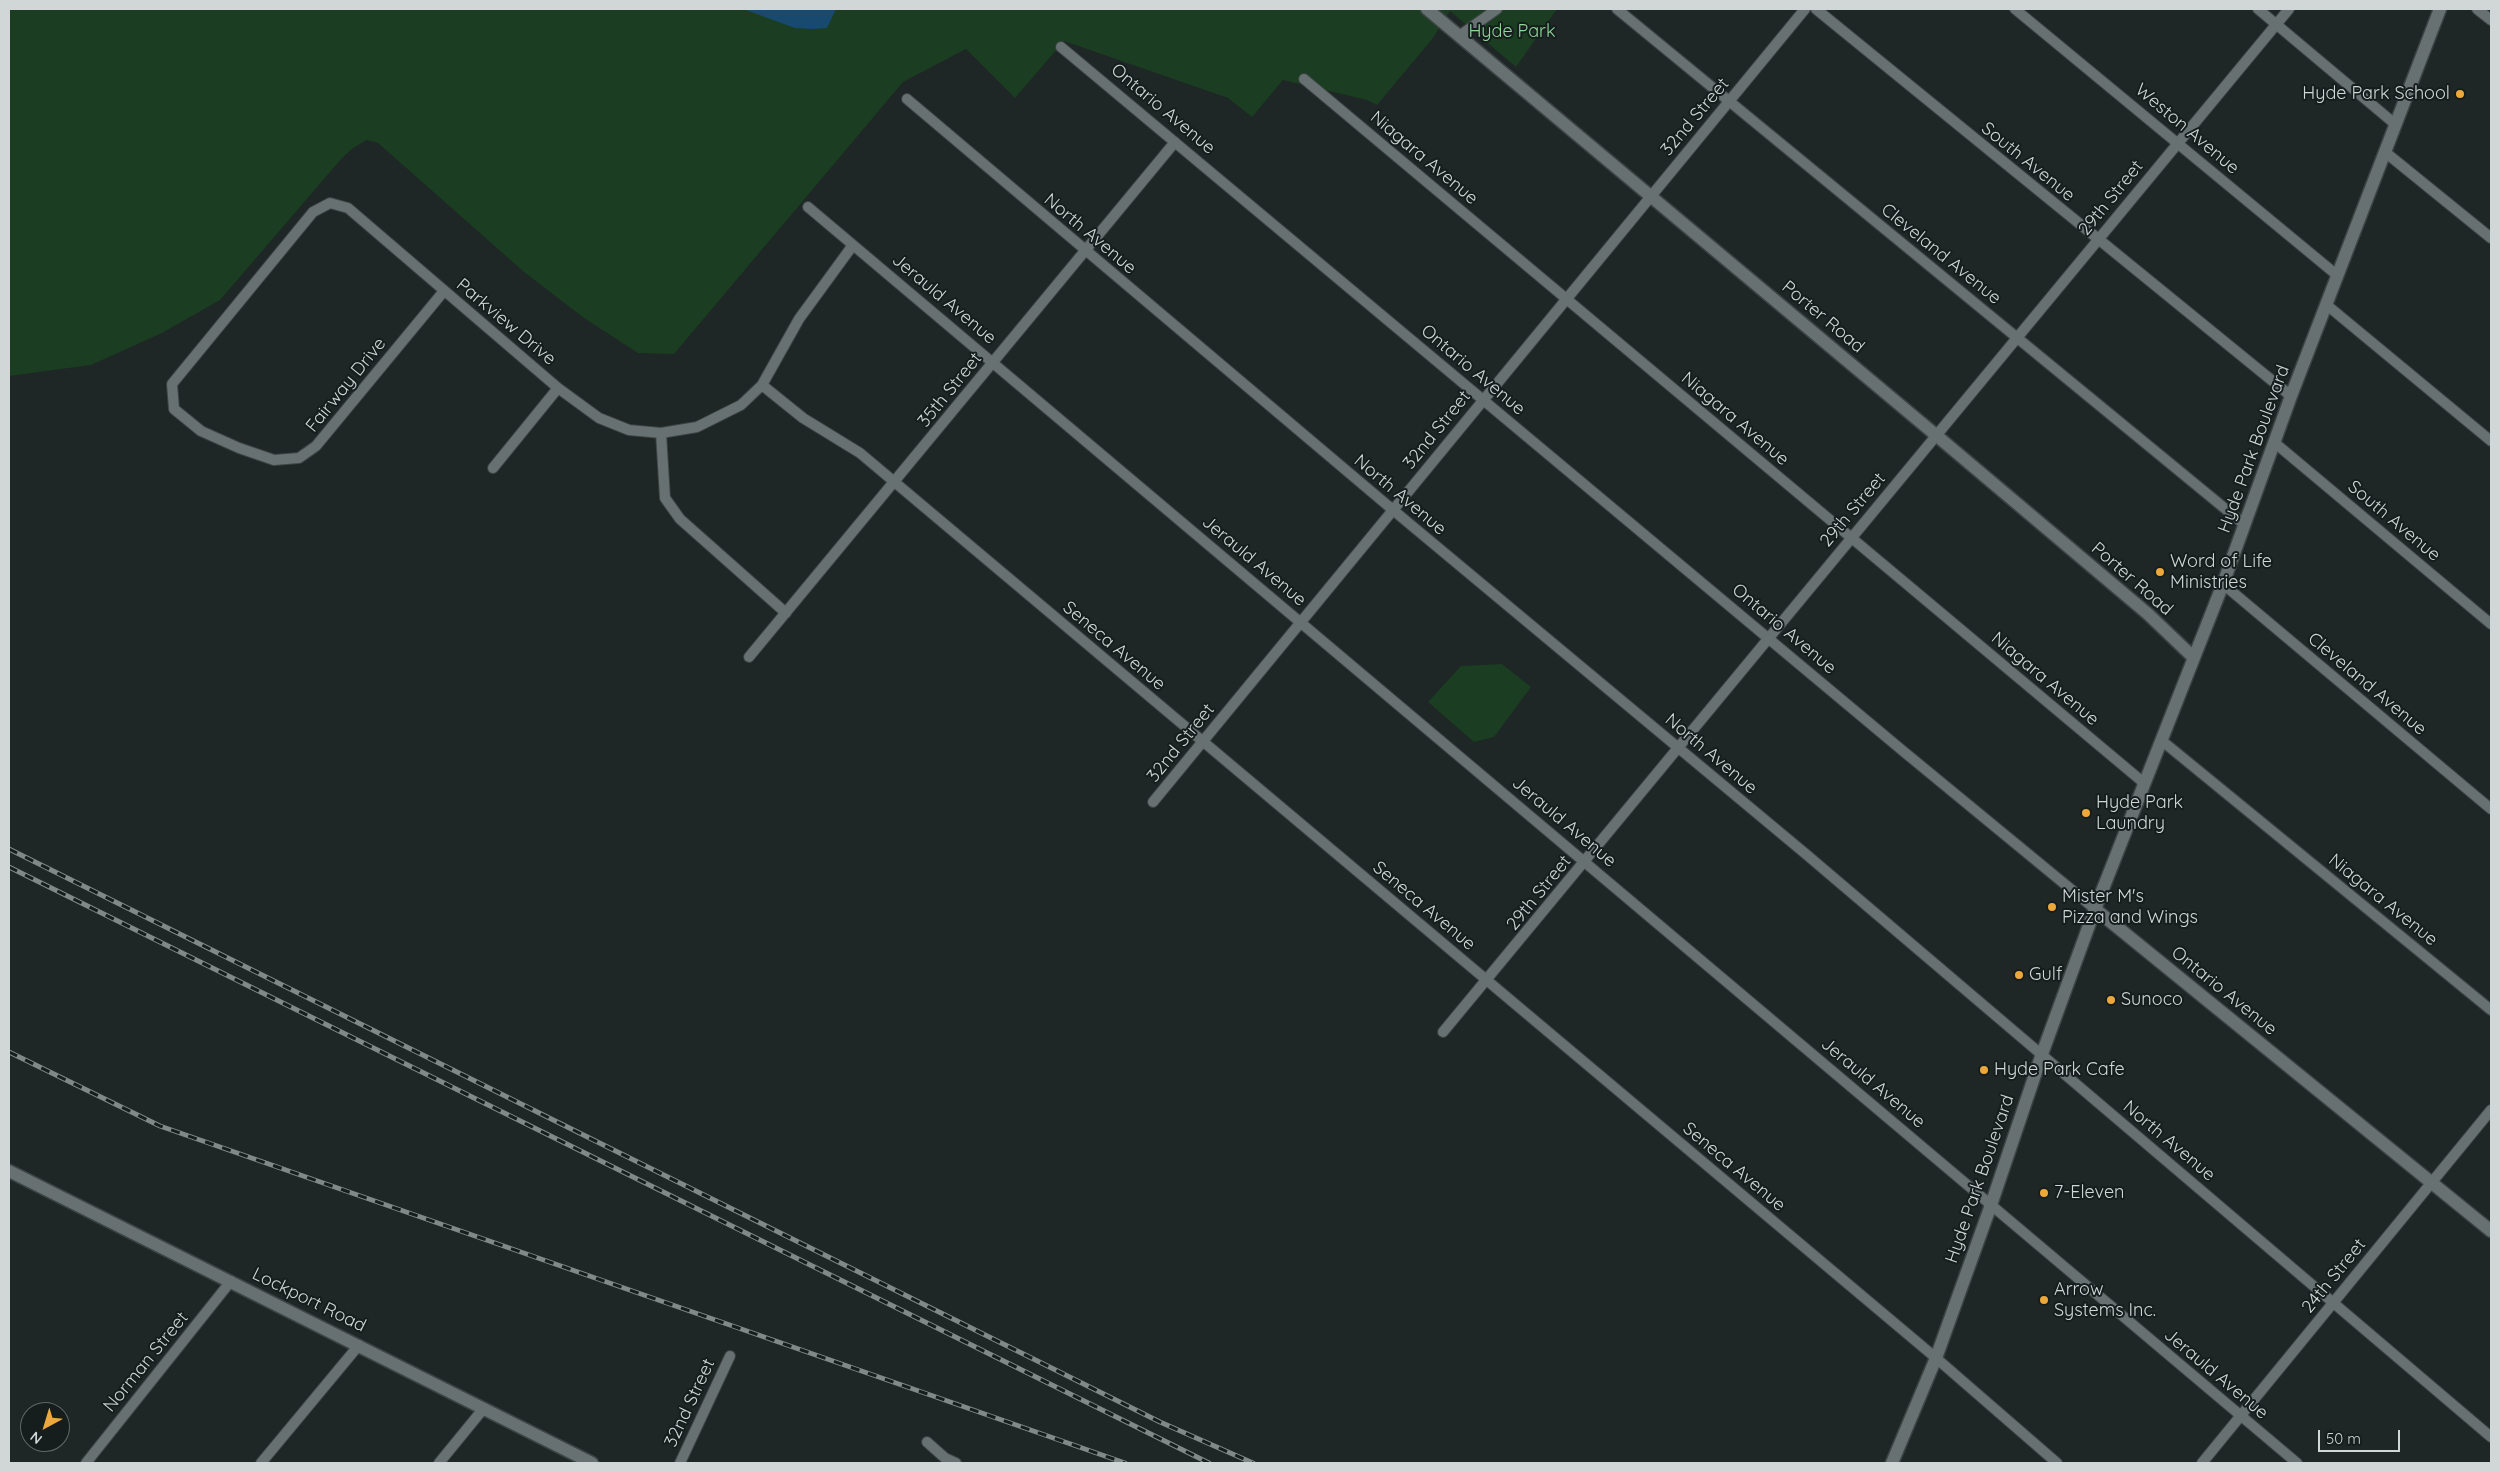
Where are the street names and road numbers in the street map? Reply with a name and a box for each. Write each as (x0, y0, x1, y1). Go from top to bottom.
street label: Ontario Avenue (1107, 59, 1219, 159)
street label: 32nd Street (1656, 74, 1734, 160)
street label: Weston Avenue (2130, 79, 2244, 179)
street label: Niagara Avenue (1366, 107, 1482, 209)
street label: South Avenue (1977, 118, 2079, 206)
street label: 29th Street (2074, 156, 2148, 240)
street label: North Avenue (1040, 189, 1140, 279)
street label: Cleveland Avenue (1877, 199, 2005, 309)
street label: Jerauld Avenue (887, 249, 1001, 349)
street label: Parkview Drive (452, 274, 560, 370)
street label: Porter Road (1777, 276, 1869, 358)
street label: Ontario Avenue (1417, 320, 1529, 420)
street label: Fairway Drive (301, 333, 391, 437)
street label: 35th Street (913, 348, 987, 432)
street label: Hyde Park Boulevard (2214, 362, 2294, 536)
street label: Niagara Avenue (1677, 368, 1793, 470)
street label: 32nd Street (1399, 386, 1475, 474)
street label: North Avenue (1350, 450, 1450, 540)
street label: 29th Street (1816, 468, 1890, 552)
street label: South Avenue (2343, 476, 2445, 566)
street label: Jerauld Avenue (1197, 511, 1311, 611)
street label: Porter Road (2087, 538, 2177, 620)
street label: Ontario Avenue (1728, 579, 1840, 679)
street label: Seneca Avenue (1058, 597, 1170, 695)
street label: Niagara Avenue (1987, 628, 2103, 730)
street label: Cleveland Avenue (2303, 628, 2431, 740)
street label: 32nd Street (1143, 699, 1219, 787)
street label: North Avenue (1661, 709, 1761, 799)
street label: Jerauld Avenue (1507, 772, 1621, 872)
street label: Niagara Avenue (2324, 849, 2442, 951)
street label: 29th Street (1502, 851, 1576, 935)
street label: Seneca Avenue (1368, 857, 1480, 955)
street label: Ontario Avenue (2167, 942, 2281, 1040)
street label: Jerauld Avenue (1816, 1033, 1930, 1133)
street label: Hyde Park Boulevard (1941, 1092, 2019, 1266)
street label: North Avenue (2119, 1096, 2219, 1186)
street label: Seneca Avenue (1678, 1118, 1790, 1216)
street label: 24th Street (2297, 1234, 2371, 1318)
street label: Lockport Road (249, 1263, 369, 1337)
street label: Norman Street (99, 1308, 193, 1416)
street label: Jerauld Avenue (2159, 1324, 2273, 1424)
street label: 32nd Street (660, 1355, 720, 1451)

